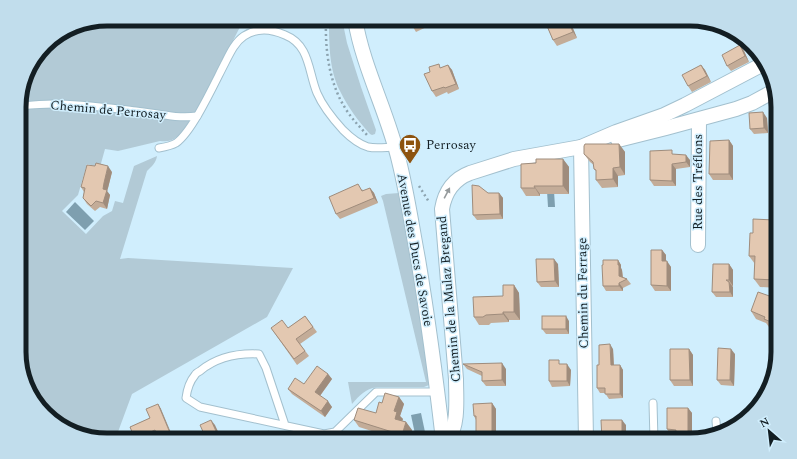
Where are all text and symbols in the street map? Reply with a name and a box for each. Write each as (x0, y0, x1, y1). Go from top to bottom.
street label: Chemin de Perrosay (49, 95, 167, 125)
bus stop icon: Perrosay (397, 132, 423, 165)
street label: Rue des Tréflons (688, 134, 708, 230)
place label: Perrosay (426, 135, 477, 155)
street label: Avenue des Ducs de Savoie (392, 172, 438, 328)
one-way arrow (444, 187, 450, 199)
street label: Chemin de la Mulaz Bregand (432, 215, 466, 383)
street label: Chemin du Ferrage (572, 237, 594, 349)
north arrow (749, 411, 789, 451)
text: N (757, 413, 773, 432)

